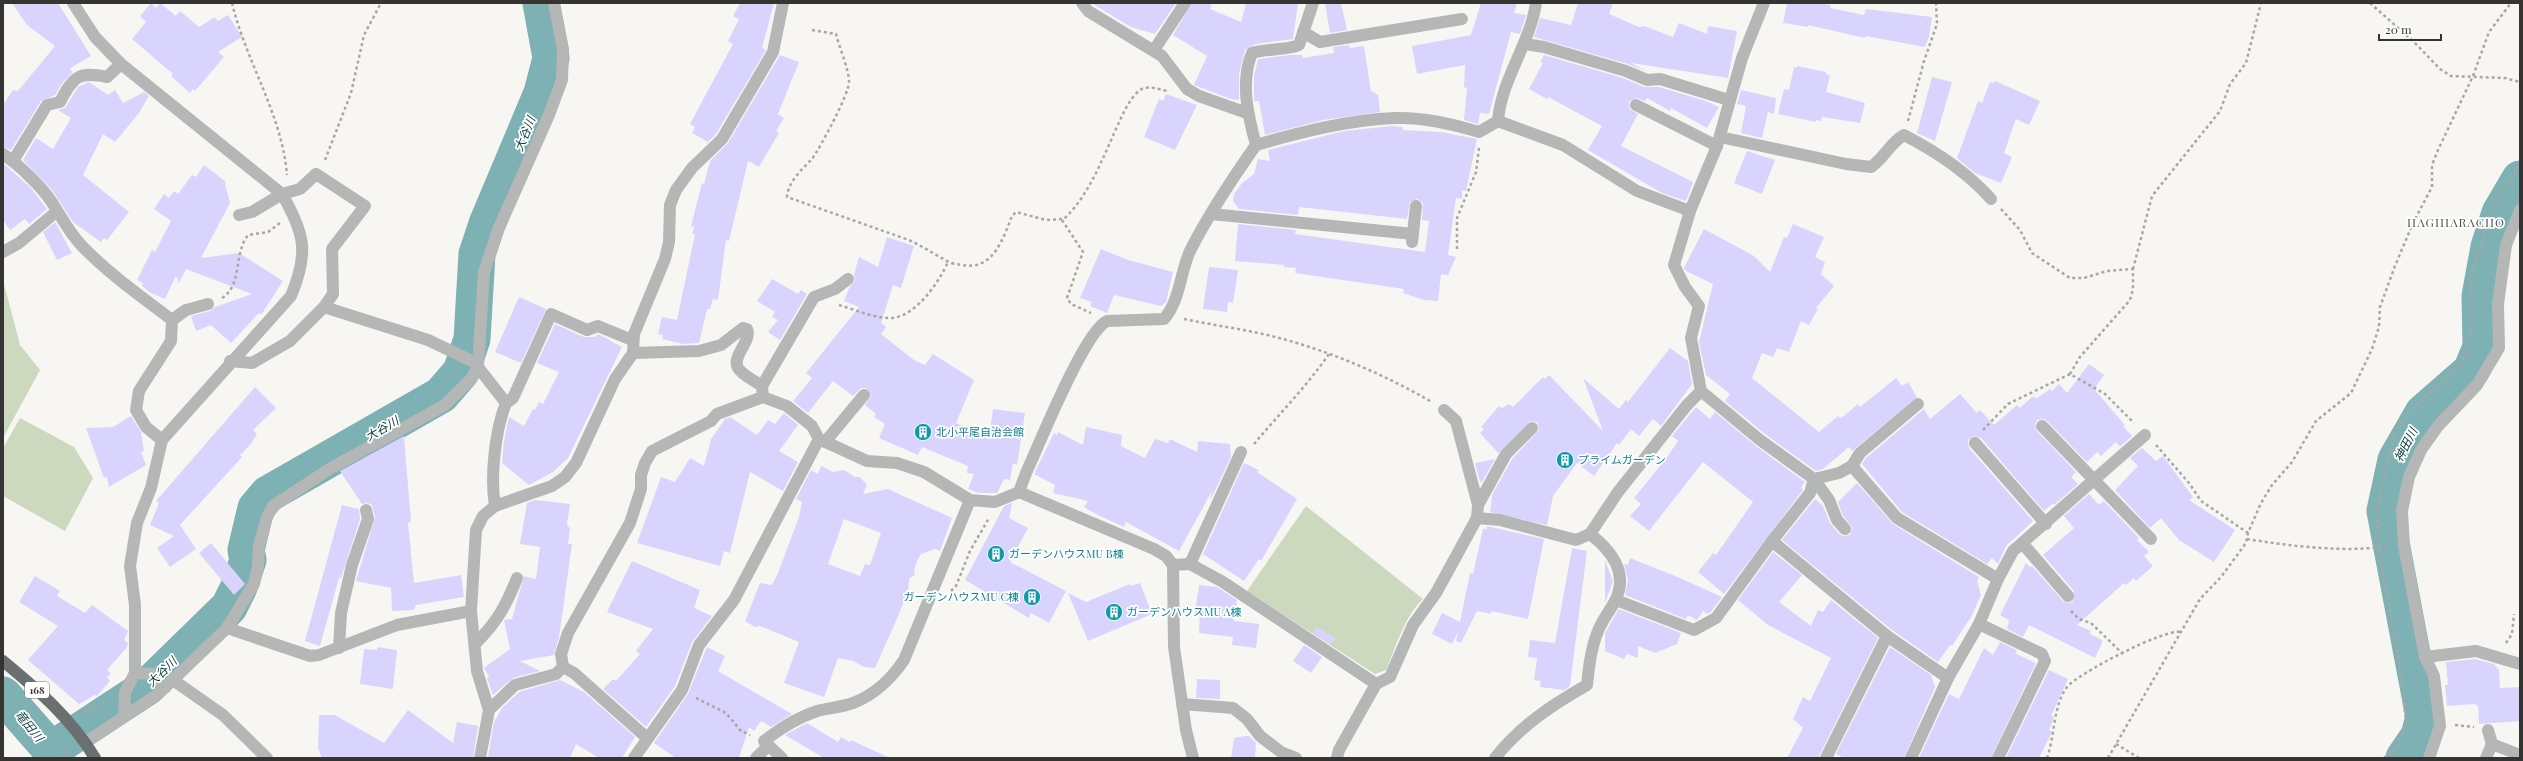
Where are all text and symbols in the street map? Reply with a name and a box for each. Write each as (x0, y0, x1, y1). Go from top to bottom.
scale bar (2379, 16, 2441, 42)
text: 20 m (2385, 21, 2412, 37)
water label: 大谷川 (510, 112, 539, 153)
district label: HAGIHARACHO (2407, 214, 2505, 230)
water label: 大谷川 (362, 411, 403, 444)
building icon: 北小平尾自治会館 (913, 422, 933, 442)
water label: 神田川 (2390, 423, 2421, 464)
place label: 北小平尾自治会館 (936, 424, 1024, 439)
building icon: プライムガーデン (1555, 450, 1575, 470)
place label: プライムガーデン (1578, 452, 1666, 467)
building icon: ガーデンハウスMU B棟 (986, 544, 1006, 564)
place label: ガーデンハウスMU B棟 (1009, 546, 1124, 561)
building icon: ガーデンハウスMU C棟 (1022, 587, 1042, 607)
place label: ガーデンハウスMU C棟 (904, 589, 1019, 604)
building icon: ガーデンハウスMU A棟 (1104, 602, 1124, 622)
place label: ガーデンハウスMU A棟 (1127, 604, 1241, 619)
water label: 大谷川 (143, 652, 181, 690)
road number: 168 (25, 682, 49, 698)
water label: 竜田川 (12, 706, 49, 746)

